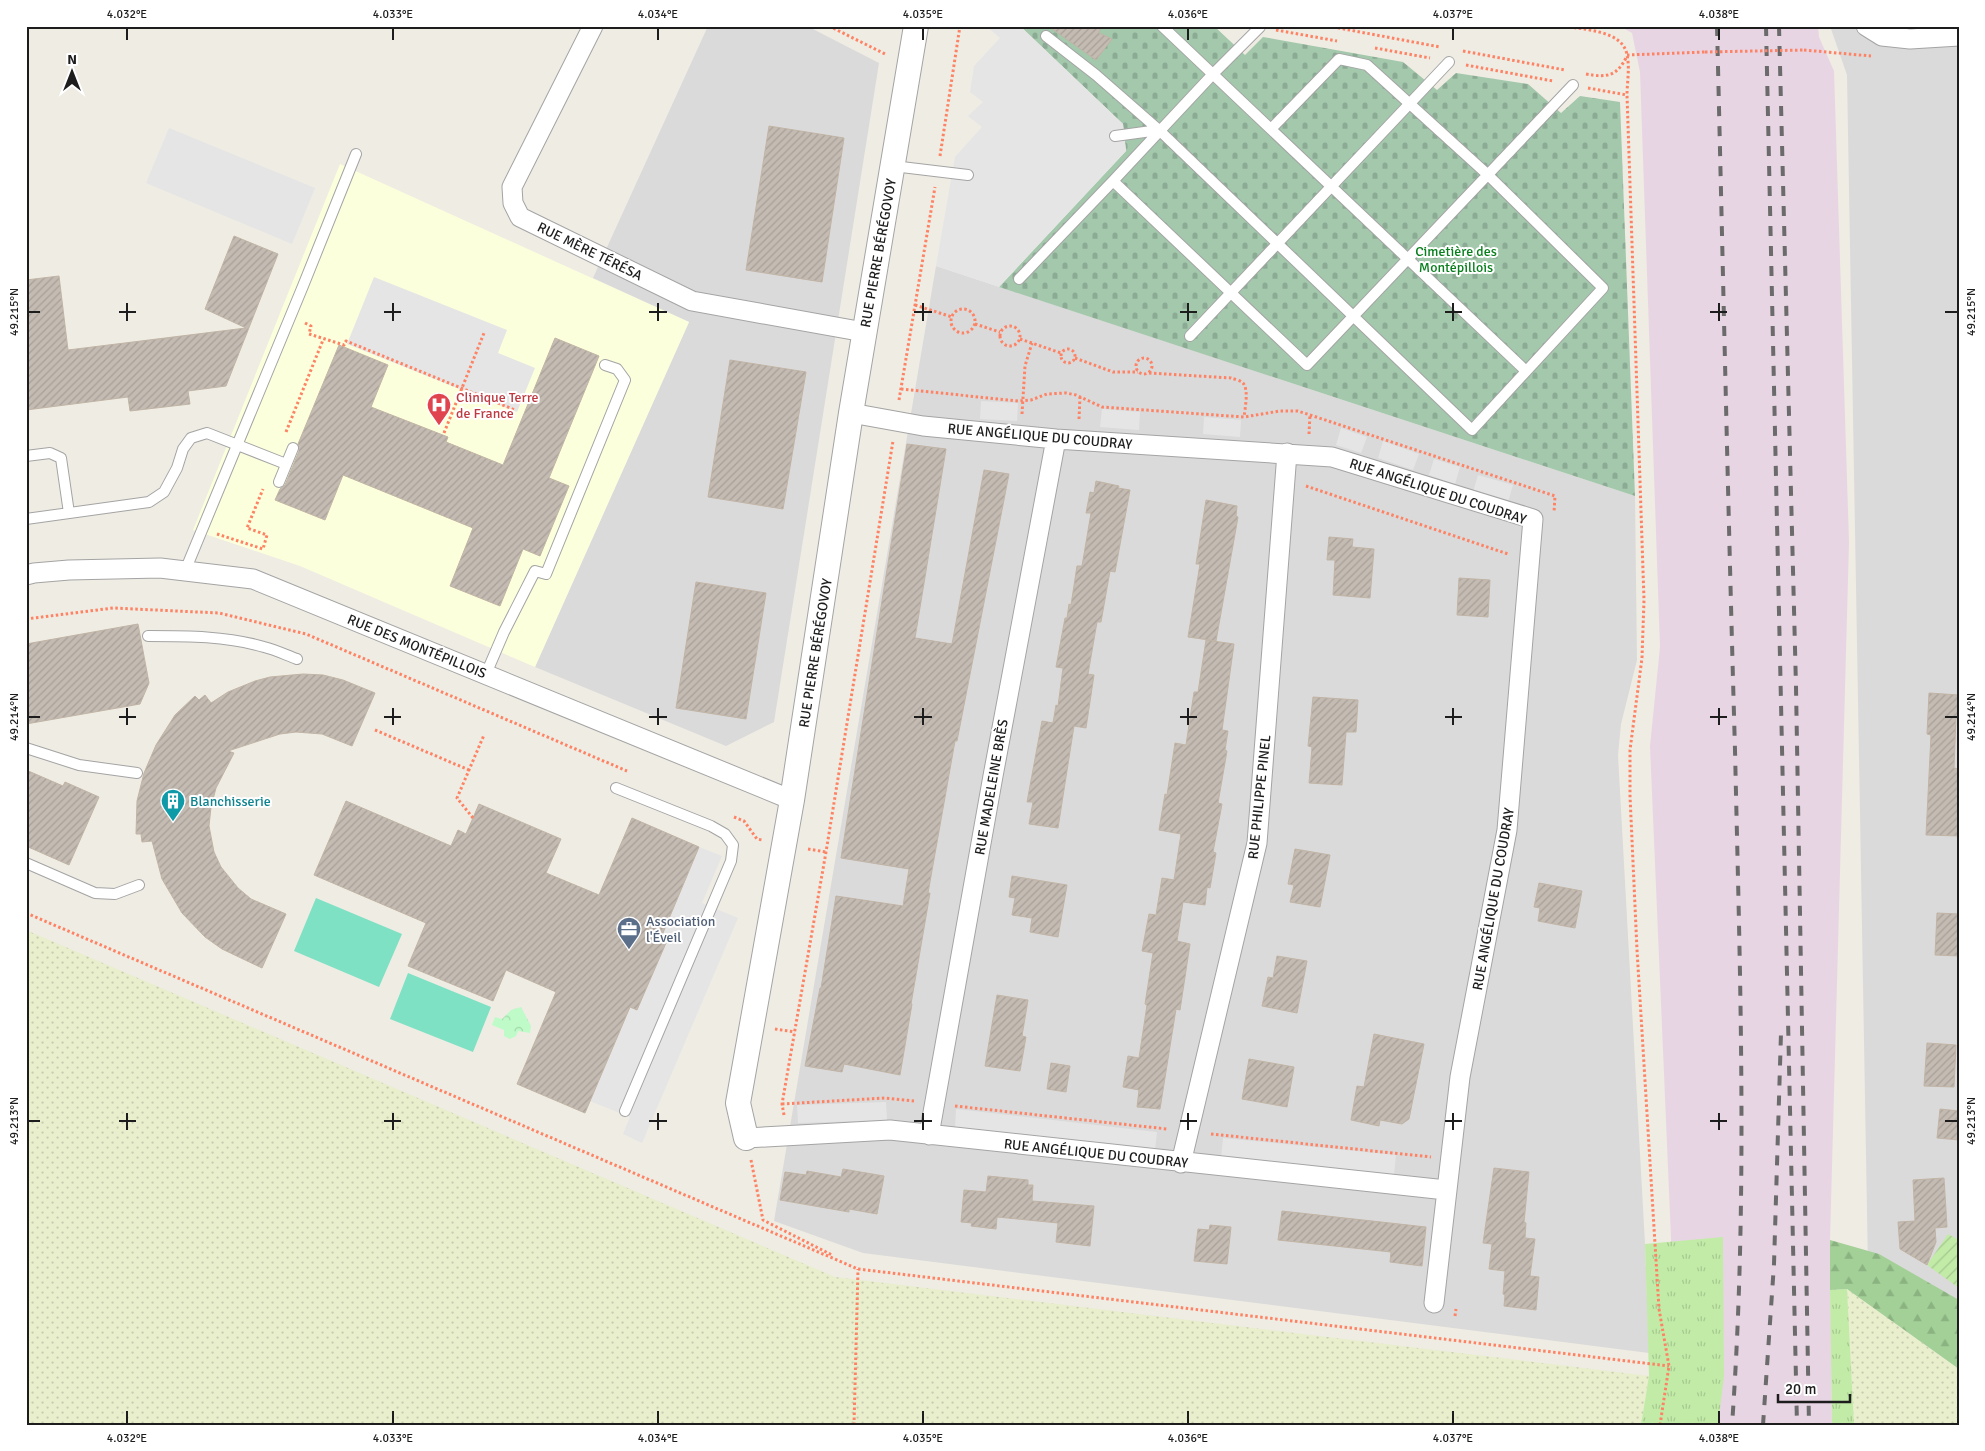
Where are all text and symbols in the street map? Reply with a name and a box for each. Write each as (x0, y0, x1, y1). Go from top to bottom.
text: 4.032°E (107, 7, 147, 22)
text: 4.033°E (373, 7, 413, 22)
text: 4.034°E (638, 7, 678, 22)
text: 4.035°E (903, 7, 943, 22)
text: 4.036°E (1168, 7, 1208, 22)
text: 4.037°E (1433, 7, 1473, 22)
text: 4.038°E (1699, 7, 1739, 22)
north arrow (48, 48, 98, 98)
text: N (67, 51, 77, 68)
street label: RUE PIERRE BÉRÉGOVOY (857, 177, 900, 329)
street label: RUE MÈRE TÉRÉSA (535, 219, 645, 284)
park label: Cimetière des Montépillois (1415, 243, 1497, 276)
text: 49.215°N (7, 288, 22, 336)
text: 49.215°N (1964, 288, 1979, 336)
place label: Clinique Terre de France (456, 389, 539, 422)
hospital icon: Clinique Terre de France (426, 392, 452, 426)
street label: RUE ANGÉLIQUE DU COUDRAY (947, 420, 1133, 453)
street label: RUE ANGÉLIQUE DU COUDRAY (1347, 455, 1529, 528)
street label: RUE PIERRE BÉRÉGOVOY (795, 577, 836, 729)
street label: RUE DES MONTÉPILLOIS (345, 611, 489, 682)
text: 49.214°N (7, 693, 22, 741)
text: 49.214°N (1964, 693, 1979, 741)
street label: RUE MADELEINE BRÈS (971, 718, 1012, 856)
street label: RUE PHILIPPE PINEL (1245, 734, 1274, 860)
building icon: Blanchisserie (160, 788, 186, 822)
place label: Blanchisserie (190, 793, 271, 810)
street label: RUE ANGÉLIQUE DU COUDRAY (1469, 806, 1518, 992)
place label: Association l'Éveil (646, 913, 715, 946)
office icon: Association l'Éveil (616, 916, 642, 950)
text: 49.213°N (7, 1097, 22, 1145)
text: 49.213°N (1964, 1097, 1979, 1145)
street label: RUE ANGÉLIQUE DU COUDRAY (1003, 1135, 1189, 1172)
scale bar (1778, 1371, 1850, 1403)
text: 20 m (1785, 1380, 1816, 1398)
text: 4.032°E (107, 1431, 147, 1446)
text: 4.033°E (373, 1431, 413, 1446)
text: 4.034°E (638, 1431, 678, 1446)
text: 4.035°E (903, 1431, 943, 1446)
text: 4.036°E (1168, 1431, 1208, 1446)
text: 4.037°E (1433, 1431, 1473, 1446)
text: 4.038°E (1699, 1431, 1739, 1446)

